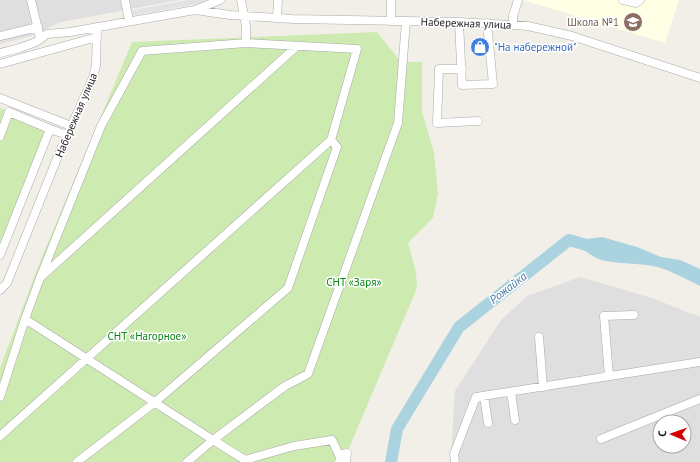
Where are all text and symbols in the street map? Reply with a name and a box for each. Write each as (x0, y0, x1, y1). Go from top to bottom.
school or university icon: Школа №1 (622, 11, 644, 33)
street label: Набережная улица (420, 14, 512, 32)
place label: Школа №1 (567, 15, 619, 29)
shop icon: "На набережной" (469, 36, 491, 58)
place label: "На набережной" (494, 40, 577, 54)
street label: Набережная улица (52, 71, 100, 159)
water label: Рожайка (486, 268, 530, 307)
park label: СНТ «Заря» (326, 275, 382, 289)
park label: СНТ «Нагорное» (108, 329, 186, 343)
north arrow (652, 414, 692, 454)
text: С (655, 430, 669, 437)

